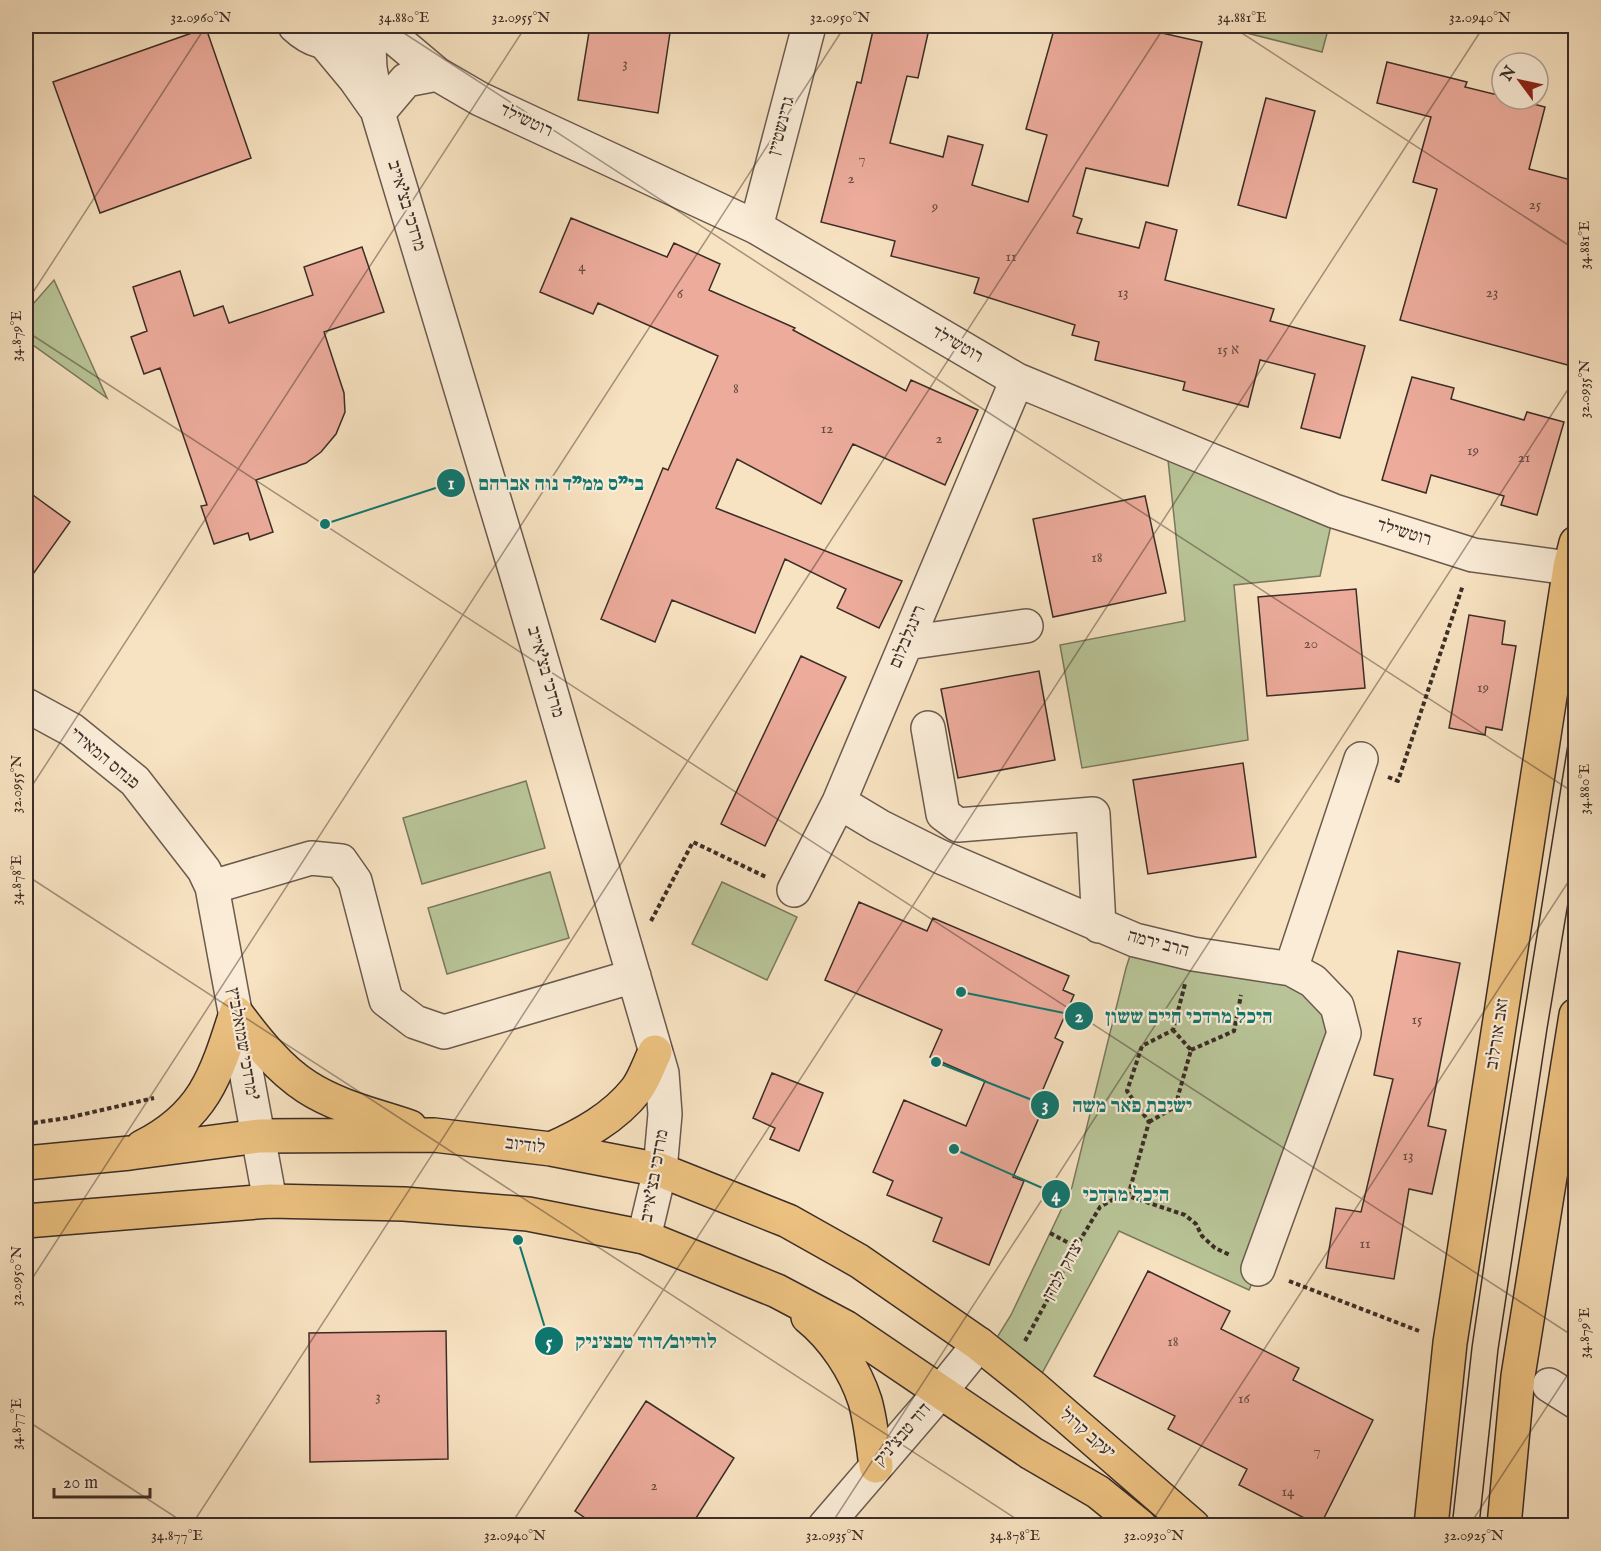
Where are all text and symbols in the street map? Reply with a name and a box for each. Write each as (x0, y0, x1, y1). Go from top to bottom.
text: 32.0960°N (170, 8, 232, 27)
text: 34.880°E (379, 8, 429, 27)
text: 32.0955°N (492, 8, 550, 27)
text: 32.0950°N (810, 8, 870, 27)
text: 34.881°E (1217, 8, 1267, 27)
text: 32.0940°N (1449, 8, 1511, 27)
north arrow (1490, 51, 1550, 111)
house number: 3 (622, 54, 628, 73)
text: N (1496, 63, 1521, 86)
street label: גרינשטיין (763, 94, 801, 158)
street label: רוטשילד (496, 99, 556, 143)
house number: 7 (858, 149, 866, 168)
street label: מרדכי בצ'אייב (381, 158, 431, 254)
house number: 2 (847, 169, 855, 188)
house number: 25 (1529, 195, 1542, 214)
house number: 9 (931, 197, 938, 216)
text: 34.881°E (1575, 220, 1594, 270)
house number: 11 (1005, 247, 1017, 266)
house number: 4 (578, 257, 586, 276)
house number: 13 (1117, 283, 1129, 302)
house number: 23 (1486, 283, 1498, 302)
house number: 6 (677, 284, 684, 303)
text: 34.879°E (7, 310, 26, 362)
street label: רוטשילד (927, 321, 987, 369)
house number: 15 א (1217, 340, 1239, 359)
text: 32.0935°N (1575, 360, 1594, 418)
house number: 8 (733, 379, 739, 398)
house number: 12 (821, 419, 833, 438)
house number: 2 (935, 429, 943, 448)
house number: 19 (1467, 441, 1479, 460)
house number: 21 (1518, 448, 1530, 467)
callout: בי"ס ממ"ד נוה אברהם (436, 464, 656, 502)
text: בי"ס ממ"ד נוה אברהם (478, 472, 644, 497)
text: 1 (448, 473, 455, 496)
street label: רוטשילד (1374, 514, 1434, 552)
house number: 18 (1091, 548, 1103, 567)
street label: רינגלבלום (884, 602, 932, 672)
street label: מרדכי בצ'אייב (521, 624, 569, 720)
house number: 20 (1304, 634, 1318, 653)
house number: 19 (1477, 678, 1489, 697)
street label: פנחס המאירי (64, 723, 144, 795)
text: 32.0955°N (7, 755, 26, 813)
text: 34.880°E (1575, 764, 1594, 814)
text: 34.878°E (7, 855, 26, 905)
street label: הרב ירמה (1125, 925, 1191, 963)
street label: מרדכי שמואלביץ' (221, 986, 263, 1102)
callout: היכל מרדכי חיים ששון (1064, 997, 1285, 1035)
street label: זאב אורלוב (1481, 997, 1515, 1071)
text: היכל מרדכי חיים ששון (1105, 1005, 1273, 1030)
text: 2 (1075, 1006, 1084, 1029)
house number: 15 (1411, 1010, 1423, 1029)
callout: ישיבת פאר משה (1030, 1086, 1204, 1124)
text: ישיבת פאר משה (1072, 1094, 1192, 1119)
text: 3 (1042, 1095, 1048, 1118)
street label: מרדכי בצ'אייב (636, 1128, 674, 1224)
street label: לודיוב (504, 1132, 546, 1160)
house number: 13 (1402, 1146, 1414, 1165)
callout: היכל מרדכי (1041, 1175, 1182, 1213)
text: היכל מרדכי (1083, 1183, 1169, 1208)
text: 4 (1052, 1185, 1062, 1208)
house number: 11 (1359, 1234, 1371, 1253)
street label: יצחק למדן (1038, 1235, 1090, 1305)
text: 32.0950°N (7, 1246, 26, 1306)
text: 34.879°E (1575, 1307, 1594, 1359)
callout: לודיוב/דוד טבצ׳ניק (534, 1322, 729, 1360)
text: לודיוב/דוד טבצ׳ניק (575, 1330, 717, 1355)
text: 5 (546, 1332, 553, 1355)
house number: 18 (1167, 1332, 1179, 1351)
house number: 3 (375, 1387, 381, 1406)
house number: 16 (1238, 1389, 1251, 1408)
text: 34.877°E (7, 1398, 26, 1450)
street label: דוד טבצ'ניק (869, 1398, 937, 1472)
street label: יעקב קרול (1054, 1404, 1120, 1464)
house number: 7 (1313, 1441, 1321, 1460)
scale bar (54, 1461, 150, 1499)
text: 20 m (63, 1472, 98, 1495)
house number: 2 (650, 1476, 658, 1495)
house number: 14 (1282, 1482, 1295, 1501)
text: 34.877°E (151, 1526, 203, 1545)
text: 32.0940°N (484, 1526, 546, 1545)
text: 32.0935°N (806, 1526, 864, 1545)
text: 34.878°E (990, 1526, 1040, 1545)
text: 32.0930°N (1124, 1526, 1184, 1545)
text: 32.0925°N (1444, 1526, 1504, 1545)

